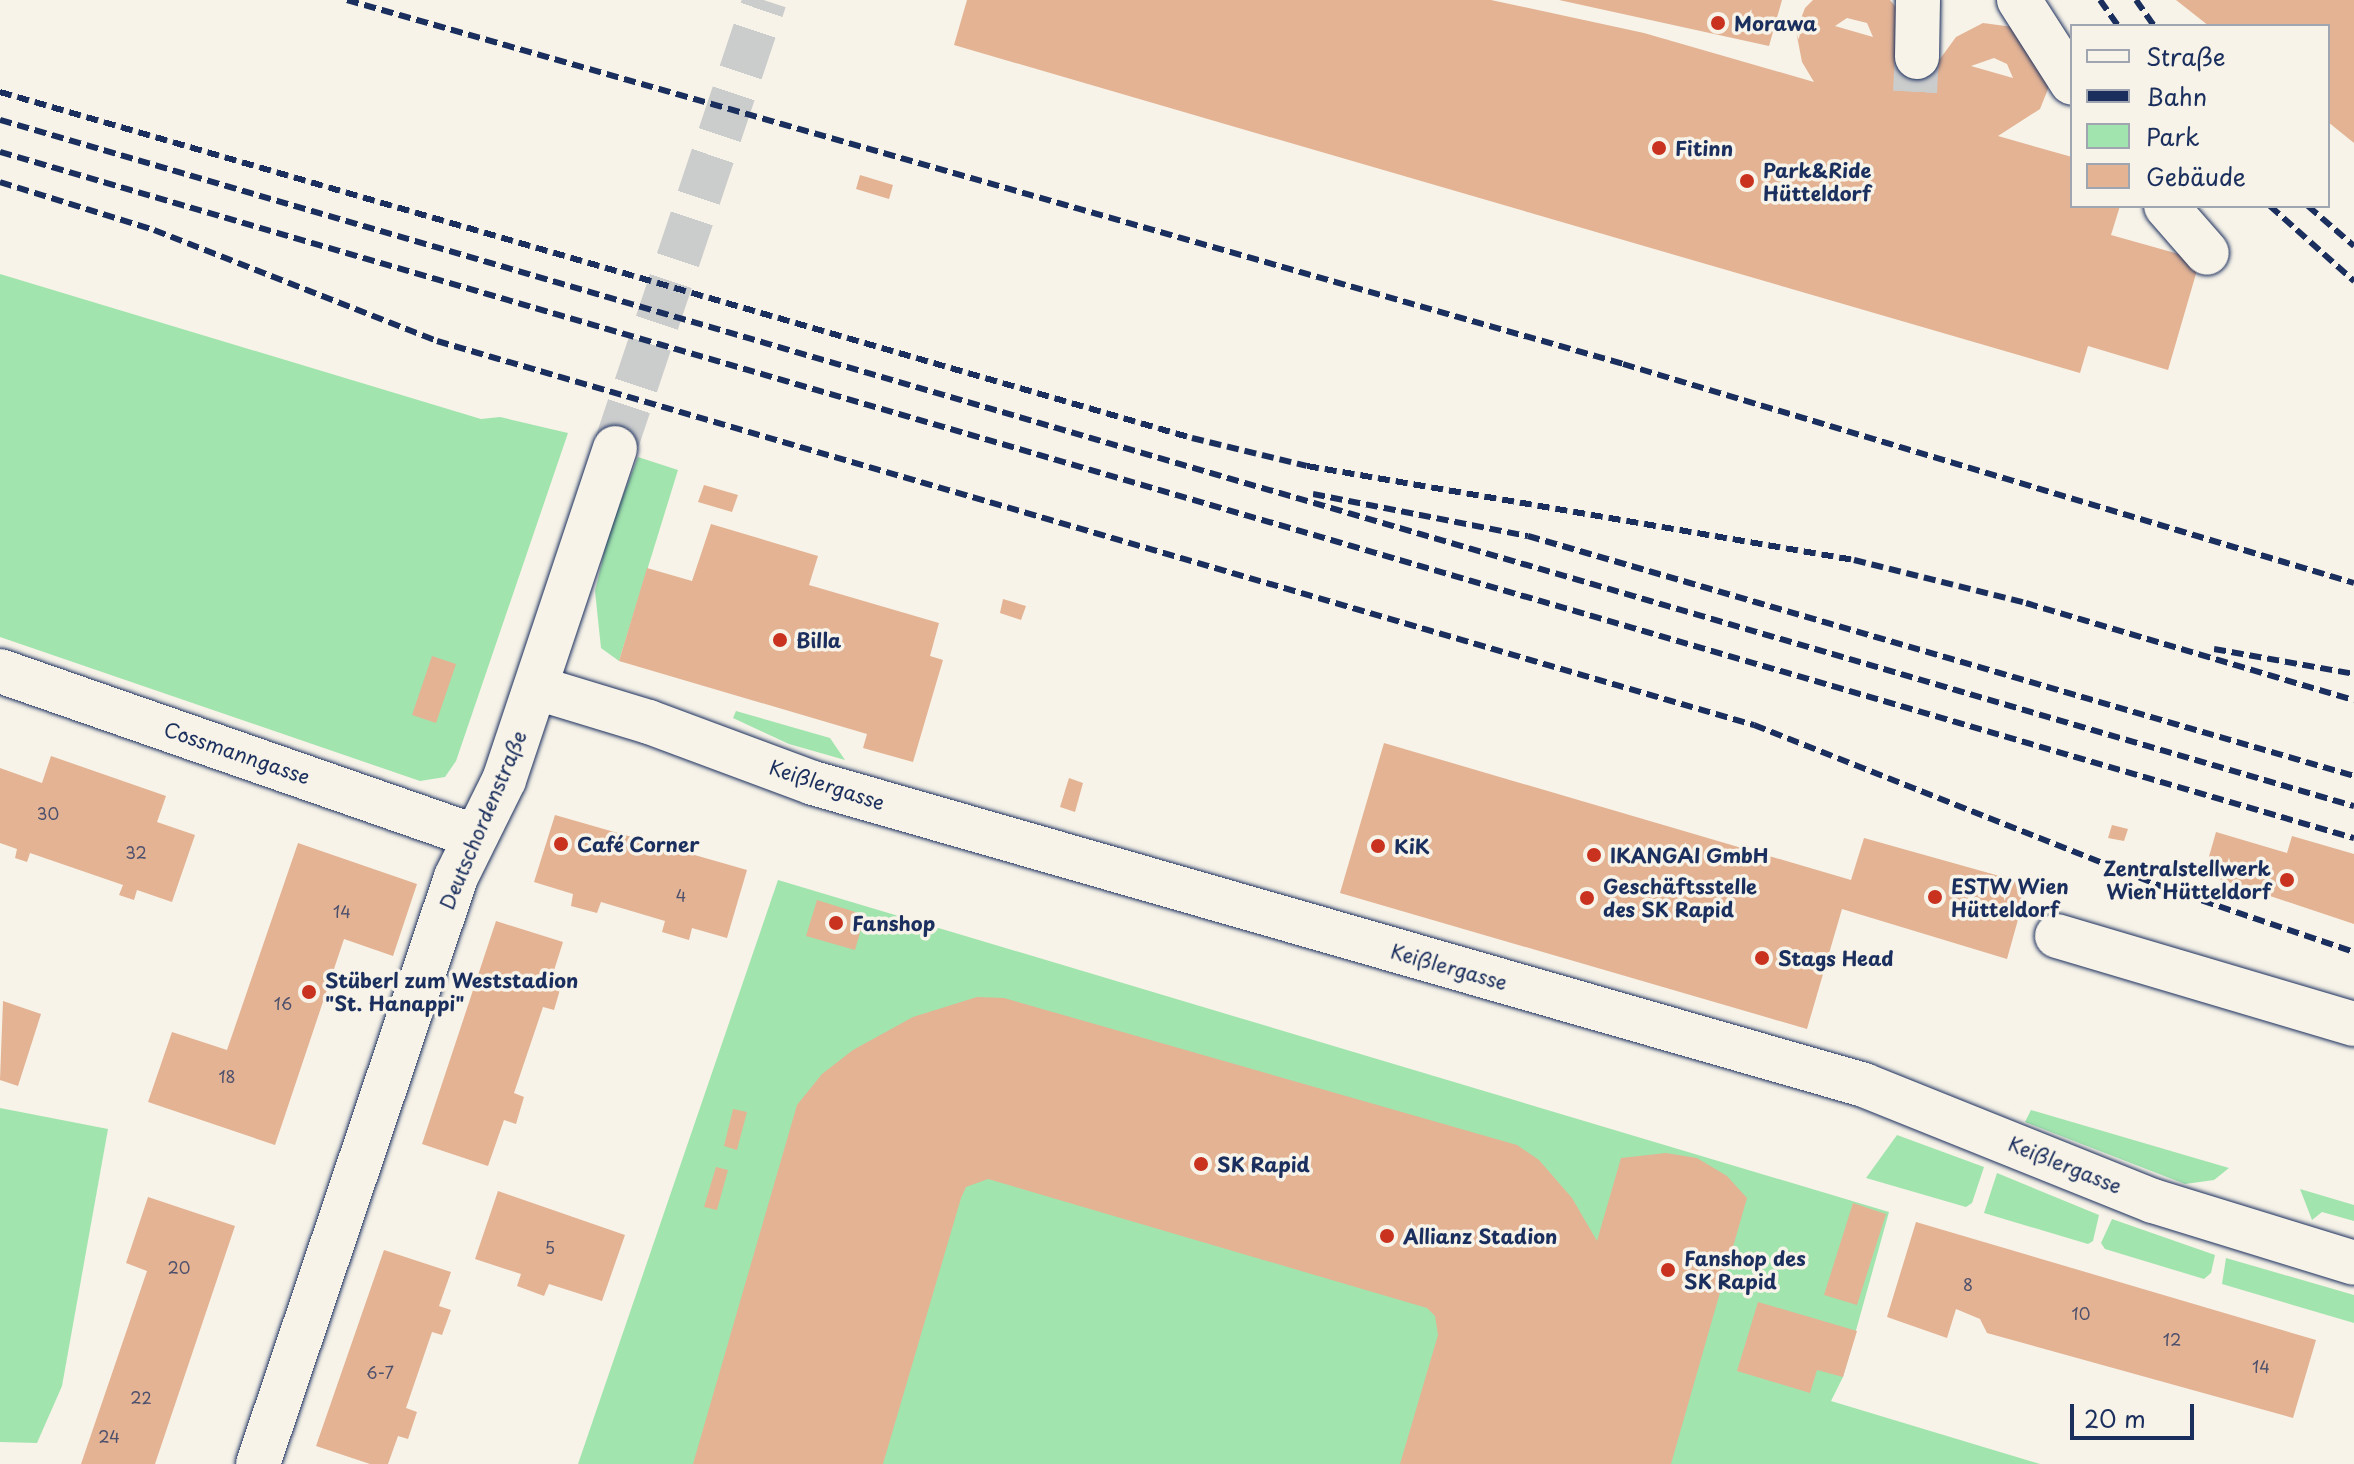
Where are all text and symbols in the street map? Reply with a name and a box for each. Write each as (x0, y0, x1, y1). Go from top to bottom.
place label: Morawa (1734, 11, 1817, 35)
marker: Morawa (1709, 14, 1727, 32)
legend (2070, 24, 2330, 208)
text: Straße (2146, 38, 2225, 74)
text: Bahn (2146, 78, 2207, 114)
text: Park (2146, 118, 2200, 154)
place label: Fitinn (1675, 136, 1733, 160)
marker: Fitinn (1650, 139, 1668, 157)
place label: Park&Ride Hütteldorf (1763, 158, 1871, 205)
text: Gebäude (2146, 158, 2246, 194)
marker: Park&Ride Hütteldorf (1738, 172, 1756, 190)
place label: Billa (796, 628, 841, 652)
marker: Billa (771, 631, 789, 649)
street label: Cossmanngasse (161, 717, 313, 789)
street label: Deutschordenstraße (434, 727, 532, 913)
street label: Keißlergasse (766, 755, 888, 815)
house number: 30 (37, 803, 59, 823)
place label: Café Corner (577, 832, 701, 856)
place label: KiK (1394, 834, 1430, 858)
marker: Café Corner (552, 835, 570, 853)
marker: KiK (1369, 837, 1387, 855)
house number: 32 (125, 842, 147, 862)
place label: IKANGAI GmbH (1610, 843, 1769, 867)
marker: IKANGAI GmbH (1585, 846, 1603, 864)
place label: Zentralstellwerk Wien Hütteldorf (2103, 856, 2271, 903)
marker: Zentralstellwerk Wien Hütteldorf (2278, 871, 2296, 889)
place label: Geschäftsstelle des SK Rapid (1603, 874, 1757, 921)
place label: ESTW Wien Hütteldorf (1951, 874, 2067, 921)
house number: 4 (676, 885, 686, 905)
marker: ESTW Wien Hütteldorf (1926, 888, 1944, 906)
marker: Geschäftsstelle des SK Rapid (1578, 889, 1596, 907)
house number: 14 (333, 901, 351, 921)
place label: Fanshop (852, 911, 935, 935)
marker: Fanshop (827, 914, 845, 932)
street label: Keißlergasse (1388, 939, 1510, 995)
place label: Stags Head (1778, 946, 1895, 970)
marker: Stags Head (1753, 949, 1771, 967)
place label: Stüberl zum Weststadion "St. Hanappi" (325, 968, 580, 1015)
marker: Stüberl zum Weststadion "St. Hanappi" (300, 983, 318, 1001)
house number: 16 (274, 993, 292, 1013)
house number: 18 (218, 1066, 236, 1086)
street label: Keißlergasse (2005, 1131, 2125, 1199)
place label: SK Rapid (1217, 1152, 1310, 1176)
marker: SK Rapid (1192, 1155, 1210, 1173)
place label: Allianz Stadion (1403, 1224, 1558, 1248)
marker: Allianz Stadion (1378, 1227, 1396, 1245)
house number: 5 (545, 1237, 555, 1257)
place label: Fanshop des SK Rapid (1684, 1246, 1806, 1293)
house number: 20 (168, 1257, 190, 1277)
marker: Fanshop des SK Rapid (1659, 1261, 1677, 1279)
house number: 8 (1963, 1274, 1973, 1294)
house number: 10 (2072, 1303, 2090, 1323)
house number: 12 (2163, 1329, 2181, 1349)
house number: 14 (2252, 1356, 2270, 1376)
house number: 6-7 (366, 1362, 394, 1382)
house number: 22 (130, 1387, 152, 1407)
scale bar (2074, 1388, 2198, 1438)
text: 20 m (2084, 1400, 2146, 1436)
house number: 24 (98, 1426, 120, 1446)

